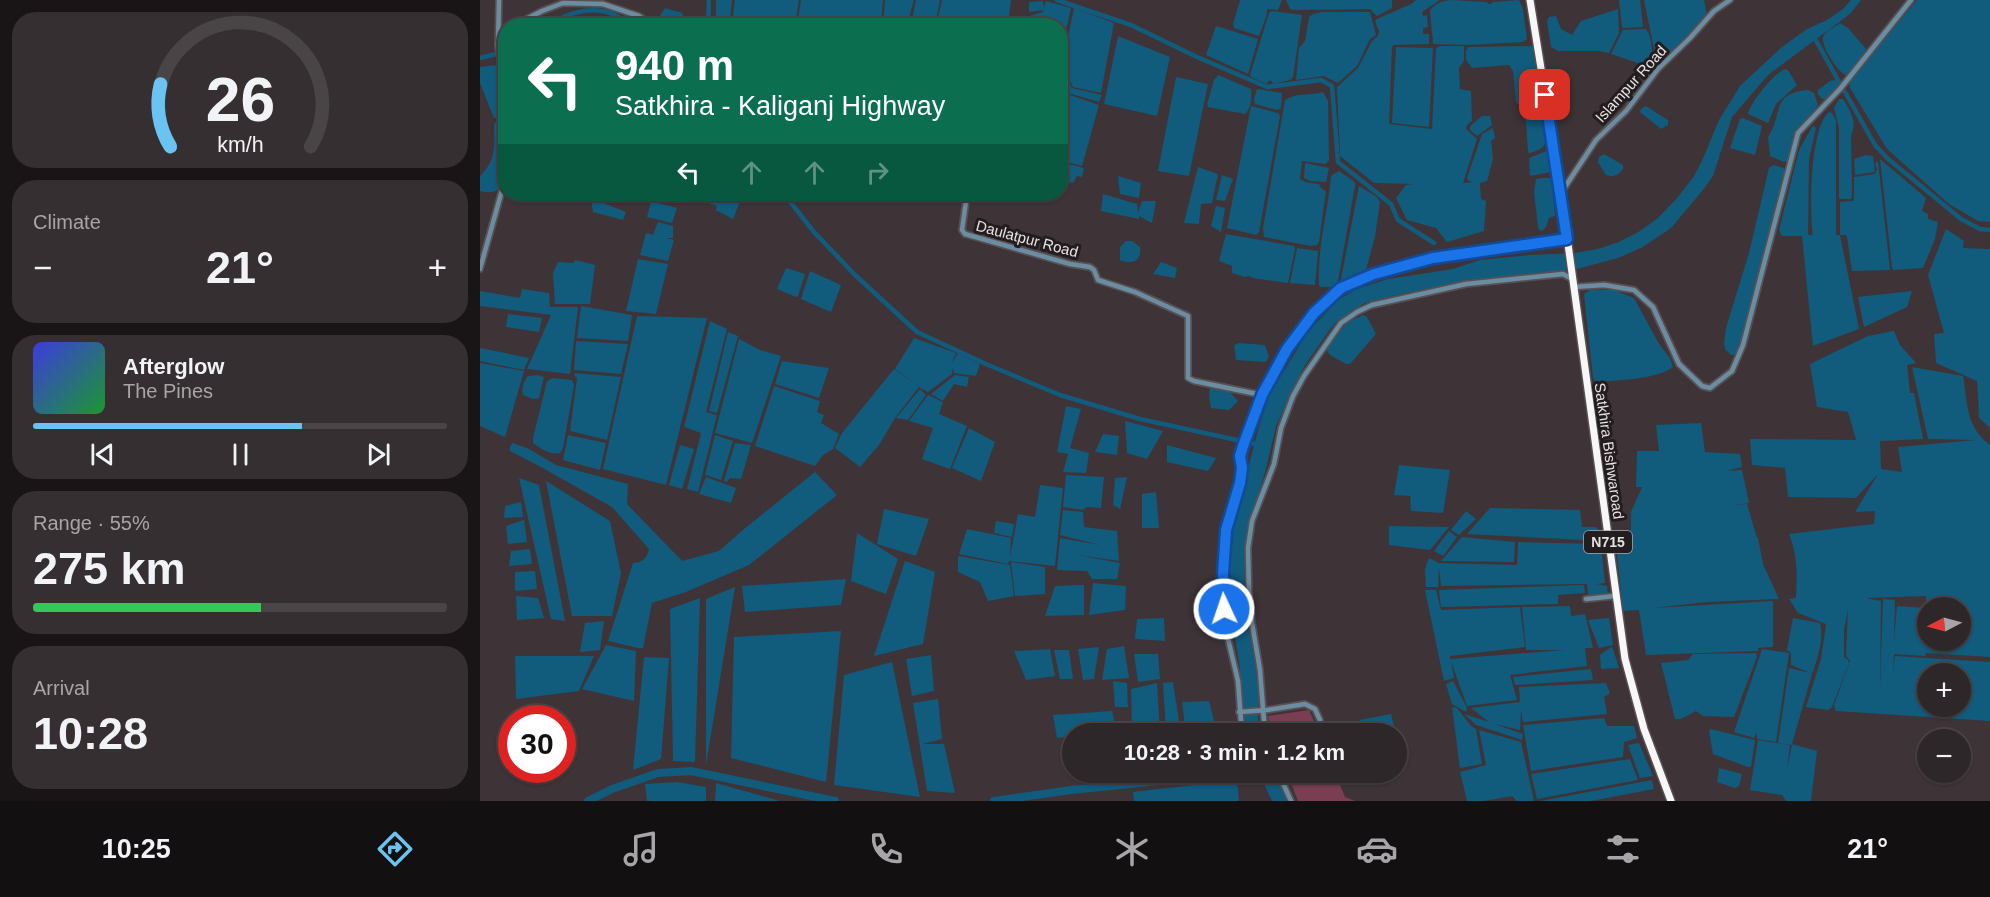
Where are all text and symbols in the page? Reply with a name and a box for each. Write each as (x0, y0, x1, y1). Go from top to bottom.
icon: left (516, 42, 594, 120)
text: 940 m (615, 42, 734, 89)
street label: Islampur Road (1592, 42, 1670, 126)
text: 26 (205, 65, 275, 134)
pin (1519, 69, 1570, 120)
icon: arrive (1528, 78, 1561, 111)
text: Satkhira - Kaliganj Highway (615, 91, 945, 121)
text: km/h (217, 133, 263, 157)
icon: left (672, 156, 705, 189)
icon: ahead (735, 156, 768, 189)
icon: ahead (798, 156, 831, 189)
icon: right (861, 156, 894, 189)
text: Climate (33, 211, 101, 233)
street label: Daulatpur Road (974, 217, 1080, 260)
text: 21° (206, 242, 274, 293)
text: − (33, 249, 52, 286)
text: + (428, 249, 447, 286)
text: Afterglow (123, 354, 224, 379)
text: The Pines (123, 380, 213, 402)
street label: Satkhira Bishwaroad (1592, 382, 1627, 520)
icon: previous (86, 438, 119, 471)
icon: pause (224, 438, 257, 471)
icon: next (362, 438, 395, 471)
text: Range · 55% (33, 512, 150, 534)
road number: N715 (1584, 531, 1632, 553)
text: 275 km (33, 543, 186, 594)
position arrow (1192, 577, 1256, 641)
north arrow (1917, 597, 1971, 651)
map controls (1917, 597, 1971, 783)
button: + (1917, 663, 1971, 717)
text: Arrival (33, 677, 90, 699)
speed limit sign: 30 (498, 705, 576, 783)
text: 10:28 (33, 708, 148, 759)
button: − (1917, 729, 1971, 783)
text: 10:28 · 3 min · 1.2 km (1124, 740, 1345, 765)
icon: directions (374, 828, 416, 870)
icon: music (620, 828, 662, 870)
icon: phone (865, 828, 907, 870)
icon: climate (1111, 828, 1153, 870)
icon: car (1356, 828, 1398, 870)
icon: filters (1602, 828, 1644, 870)
text: 10:25 (102, 834, 171, 864)
text: 21° (1847, 834, 1888, 864)

